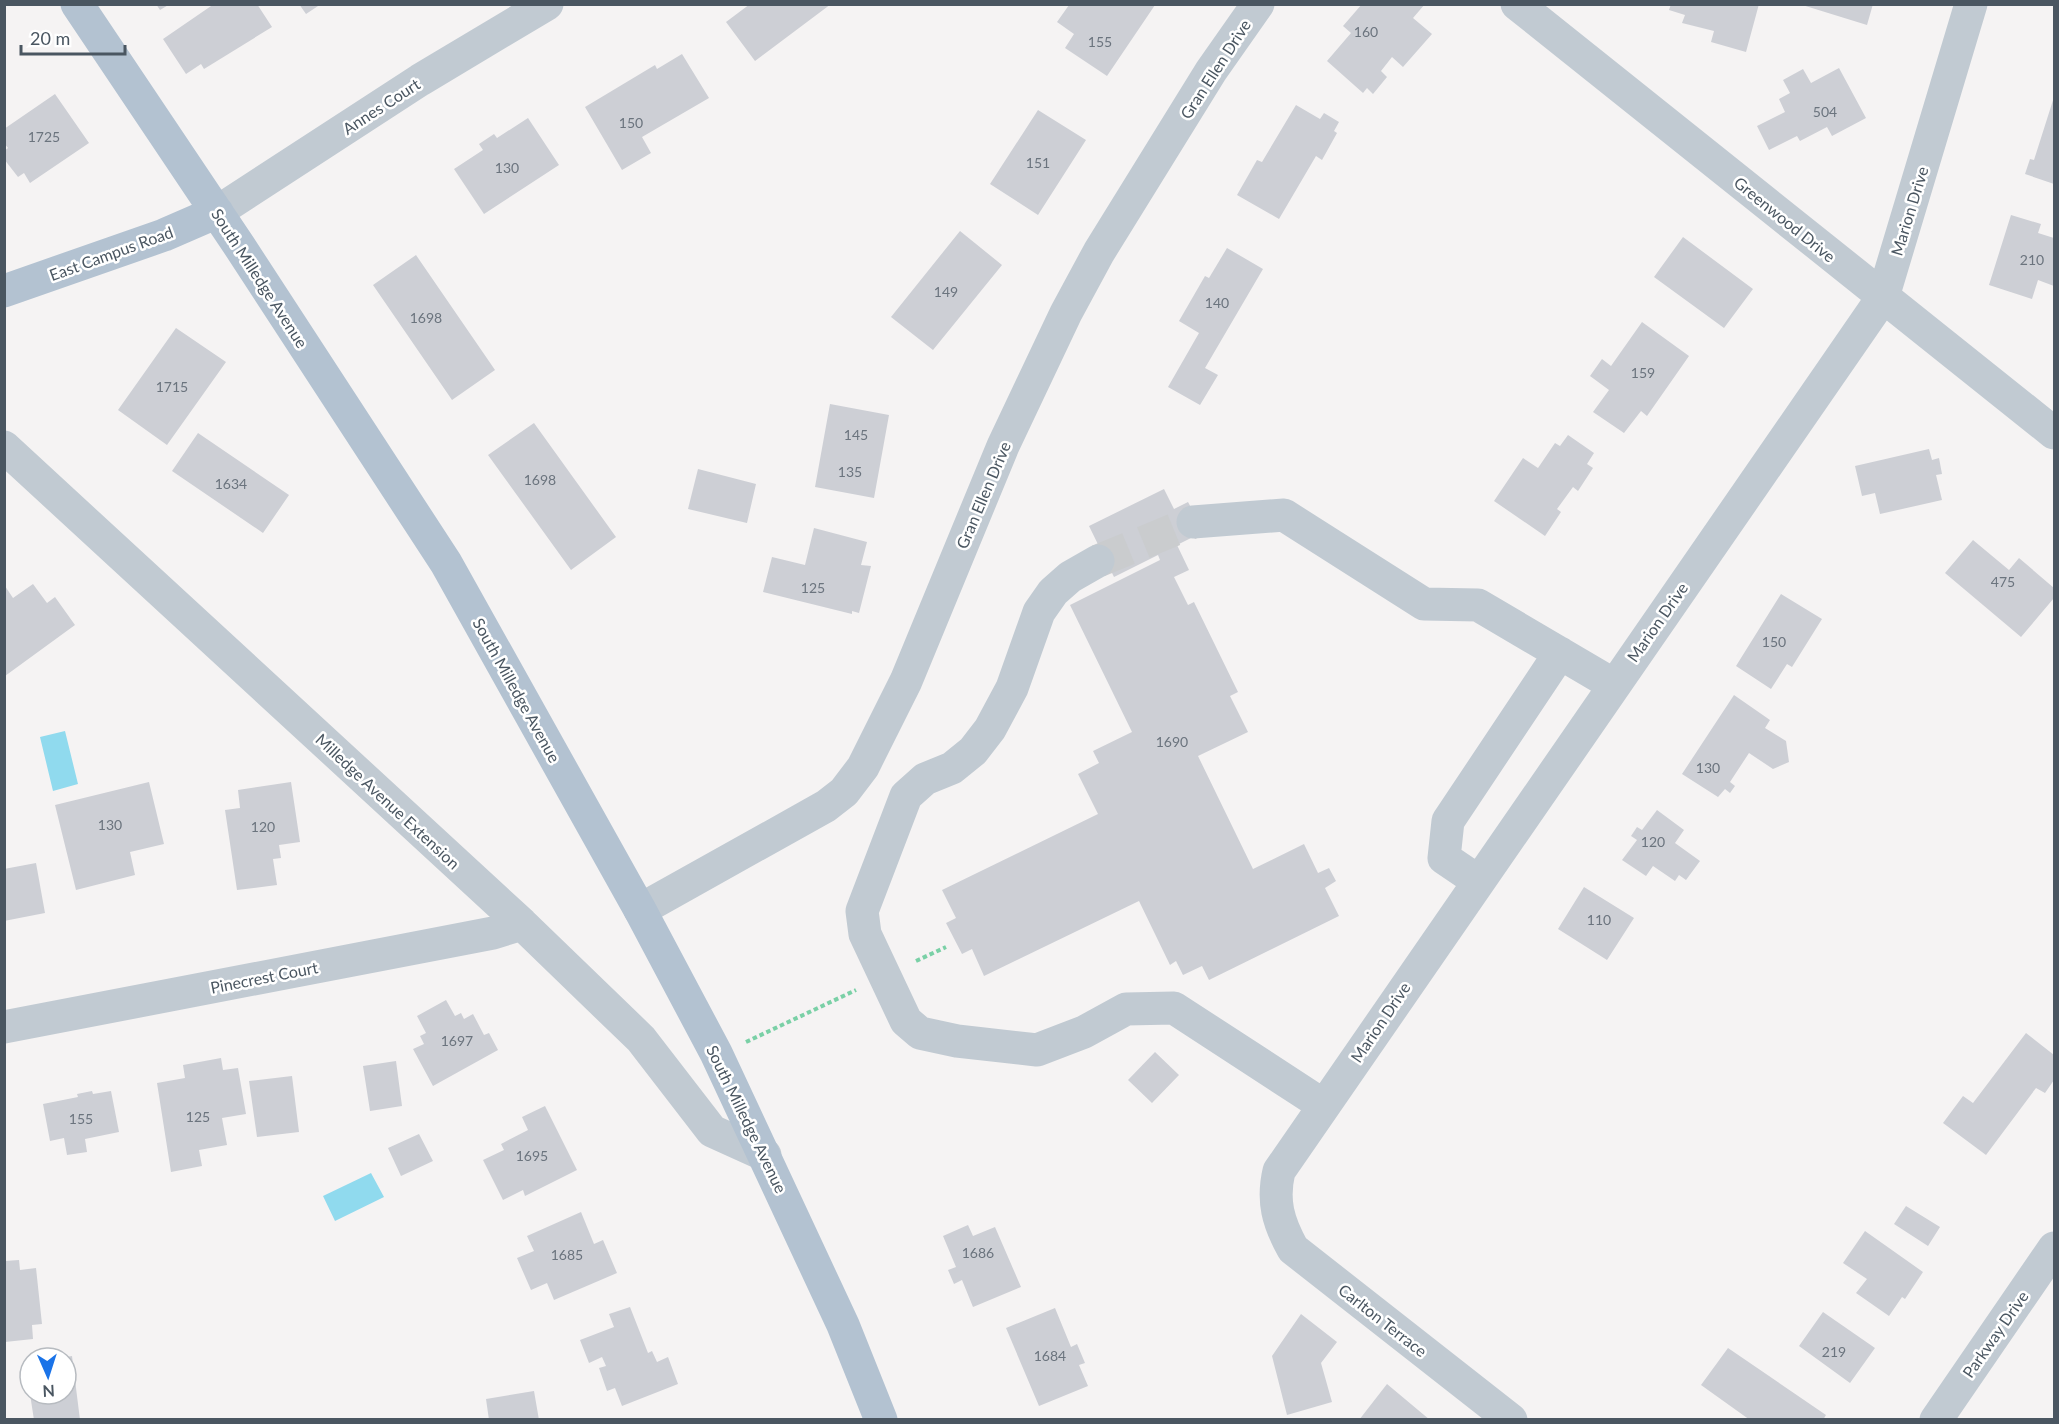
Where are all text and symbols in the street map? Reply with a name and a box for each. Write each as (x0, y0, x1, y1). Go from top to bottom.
street label: Gran Ellen Drive (1176, 16, 1254, 122)
scale bar (21, 18, 124, 56)
house number: 160 (1354, 23, 1378, 40)
text: 20 m (30, 27, 70, 49)
house number: 155 (1088, 33, 1112, 50)
street label: Annes Court (339, 74, 423, 138)
house number: 504 (1813, 103, 1837, 120)
house number: 150 (619, 114, 643, 131)
house number: 1725 (28, 128, 60, 145)
house number: 151 (1026, 154, 1050, 171)
house number: 130 (495, 159, 519, 176)
street label: Marion Drive (1886, 164, 1932, 258)
street label: Greenwood Drive (1731, 172, 1839, 266)
street label: South Milledge Avenue (208, 205, 312, 351)
street label: East Campus Road (47, 222, 175, 284)
house number: 210 (2020, 251, 2044, 268)
house number: 149 (934, 283, 958, 300)
house number: 140 (1205, 294, 1229, 311)
house number: 1698 (410, 309, 442, 326)
house number: 159 (1631, 364, 1655, 381)
house number: 1715 (156, 378, 188, 395)
house number: 145 (844, 426, 868, 443)
street label: Gran Ellen Drive (952, 439, 1014, 551)
house number: 135 (838, 463, 862, 480)
house number: 1698 (524, 471, 556, 488)
house number: 1634 (215, 475, 247, 492)
house number: 475 (1991, 573, 2015, 590)
house number: 125 (801, 579, 825, 596)
street label: Marion Drive (1623, 579, 1691, 665)
street label: South Milledge Avenue (469, 615, 565, 765)
house number: 150 (1762, 633, 1786, 650)
street label: Milledge Avenue Extension (312, 729, 464, 873)
house number: 1690 (1156, 733, 1188, 750)
house number: 130 (1696, 759, 1720, 776)
house number: 130 (98, 816, 122, 833)
house number: 120 (251, 818, 275, 835)
house number: 120 (1641, 833, 1665, 850)
house number: 110 (1587, 911, 1611, 928)
street label: Pinecrest Court (209, 957, 320, 997)
street label: Marion Drive (1346, 978, 1414, 1066)
house number: 1697 (441, 1032, 473, 1049)
street label: South Milledge Avenue (703, 1042, 791, 1196)
house number: 125 (186, 1108, 210, 1125)
house number: 155 (69, 1110, 93, 1127)
house number: 1695 (516, 1147, 548, 1164)
house number: 1686 (962, 1244, 994, 1261)
house number: 1685 (551, 1246, 583, 1263)
street label: Carlton Terrace (1335, 1280, 1431, 1360)
street label: Parkway Drive (1958, 1287, 2032, 1381)
house number: 219 (1822, 1343, 1846, 1360)
north arrow (18, 1346, 78, 1406)
house number: 1684 (1034, 1347, 1066, 1364)
text: N (42, 1382, 55, 1401)

